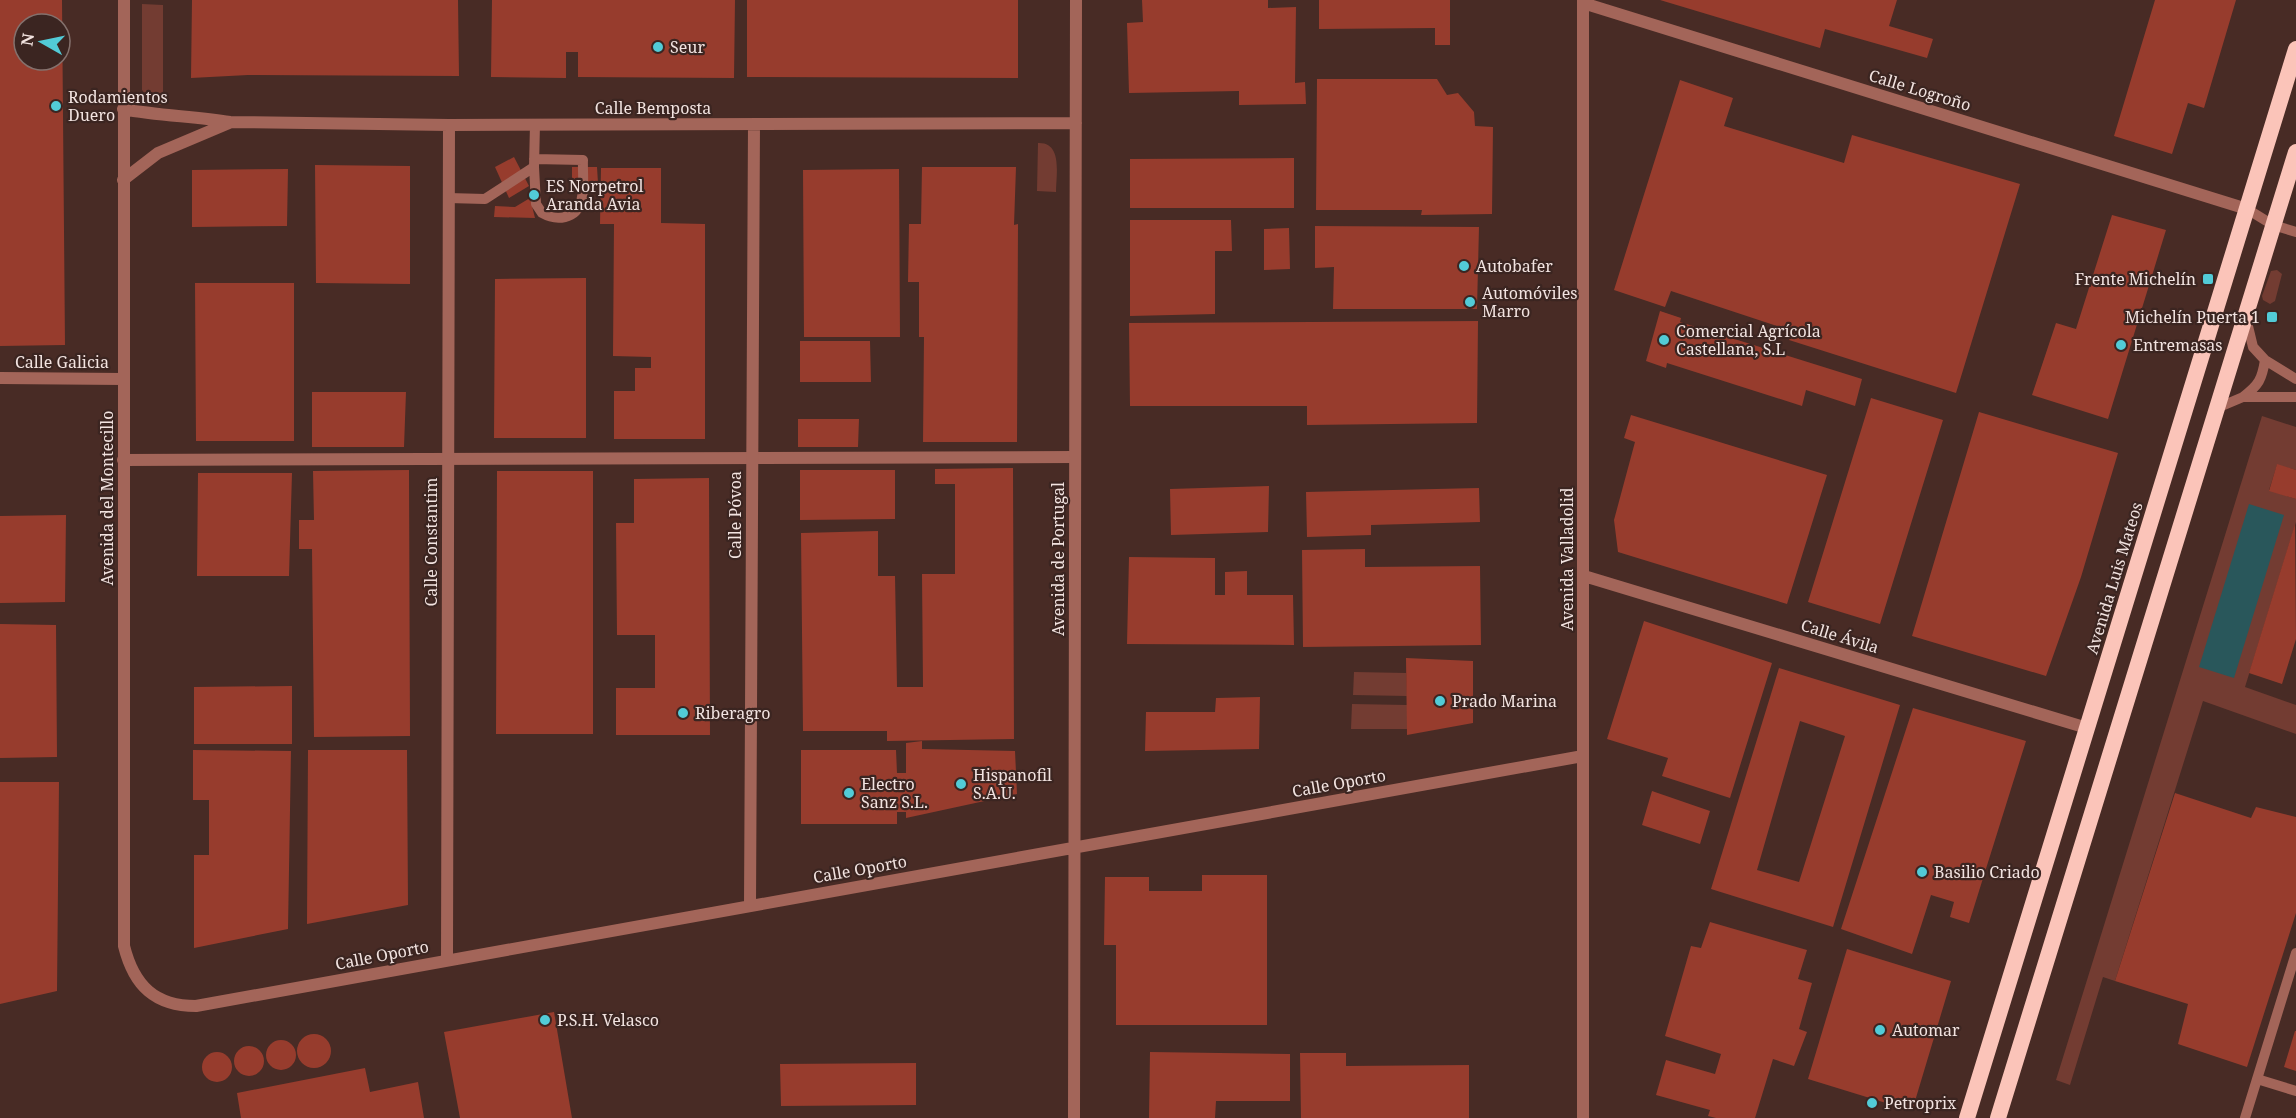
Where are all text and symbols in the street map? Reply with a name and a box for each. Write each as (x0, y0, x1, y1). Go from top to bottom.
north arrow (12, 12, 72, 72)
text: N (15, 31, 39, 48)
place label: Seur (670, 36, 705, 58)
marker: Seur (651, 40, 665, 54)
street label: Calle Logroño (1866, 64, 1974, 116)
place label: Rodamientos Duero (68, 86, 168, 126)
street label: Calle Bemposta (595, 97, 711, 119)
marker: Rodamientos Duero (49, 99, 63, 113)
place label: ES Norpetrol Aranda Avia (546, 175, 644, 215)
marker: ES Norpetrol Aranda Avia (527, 188, 541, 202)
place label: Autobafer (1476, 255, 1553, 277)
marker: Autobafer (1457, 259, 1471, 273)
place label: Frente Michelín (2075, 268, 2196, 290)
marker: Frente Michelín (2201, 272, 2215, 286)
place label: Automóviles Marro (1482, 282, 1577, 322)
marker: Automóviles Marro (1463, 295, 1477, 309)
place label: Michelín Puerta 1 (2125, 306, 2260, 328)
marker: Michelín Puerta 1 (2265, 310, 2279, 324)
place label: Comercial Agrícola Castellana, S.L (1676, 320, 1821, 360)
marker: Comercial Agrícola Castellana, S.L (1657, 333, 1671, 347)
place label: Entremasas (2133, 334, 2223, 356)
marker: Entremasas (2114, 338, 2128, 352)
street label: Calle Galicia (15, 351, 109, 373)
street label: Avenida del Montecillo (96, 411, 118, 585)
street label: Calle Póvoa (724, 471, 746, 559)
street label: Calle Constantim (420, 478, 442, 606)
street label: Avenida de Portugal (1047, 482, 1069, 636)
street label: Avenida Valladolid (1556, 487, 1578, 631)
street label: Avenida Luis Mateos (2080, 499, 2148, 657)
street label: Calle Ávila (1798, 614, 1882, 658)
place label: Prado Marina (1452, 690, 1557, 712)
marker: Prado Marina (1433, 694, 1447, 708)
place label: Riberagro (695, 702, 771, 724)
marker: Riberagro (676, 706, 690, 720)
place label: Hispanofil S.A.U. (973, 764, 1052, 804)
street label: Calle Oporto (1290, 764, 1388, 802)
place label: Electro Sanz S.L. (861, 773, 928, 813)
marker: Hispanofil S.A.U. (954, 777, 968, 791)
marker: Electro Sanz S.L. (842, 786, 856, 800)
street label: Calle Oporto (811, 850, 909, 888)
place label: Basilio Criado (1934, 861, 2040, 883)
marker: Basilio Criado (1915, 865, 1929, 879)
street label: Calle Oporto (333, 935, 431, 975)
place label: P.S.H. Velasco (557, 1009, 659, 1031)
marker: P.S.H. Velasco (538, 1013, 552, 1027)
place label: Automar (1892, 1019, 1960, 1041)
marker: Automar (1873, 1023, 1887, 1037)
place label: Petroprix (1884, 1092, 1957, 1114)
marker: Petroprix (1865, 1096, 1879, 1110)

